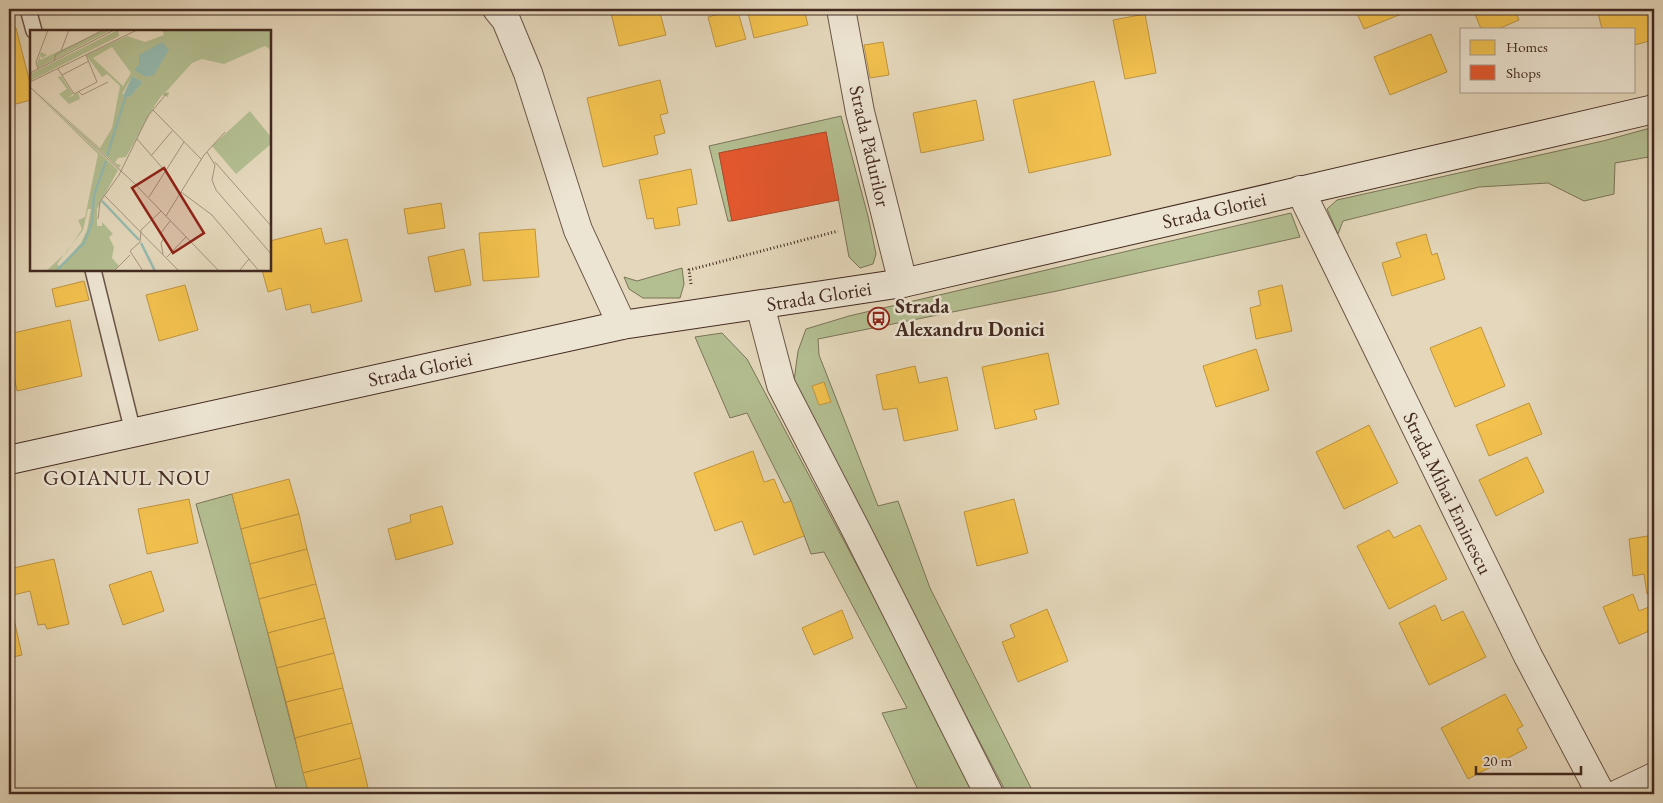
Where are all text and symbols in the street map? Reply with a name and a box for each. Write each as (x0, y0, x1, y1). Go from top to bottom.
legend (1460, 28, 1636, 92)
inset map (30, 30, 271, 271)
text: Homes (1506, 37, 1548, 56)
text: Shops (1506, 63, 1541, 82)
street label: Strada Pădurilor (843, 83, 897, 210)
street label: Strada Gloriei (1159, 185, 1269, 235)
street label: Strada Gloriei (765, 275, 873, 317)
place label: Strada Alexandru Donici (894, 293, 1045, 342)
bus stop icon: Strada Alexandru Donici (867, 306, 891, 330)
street label: Strada Gloriei (366, 345, 475, 393)
street label: Strada Mihai Eminescu (1397, 407, 1499, 579)
district label: GOIANUL NOU (43, 463, 211, 492)
scale bar (1476, 743, 1580, 775)
text: 20 m (1483, 751, 1512, 770)

